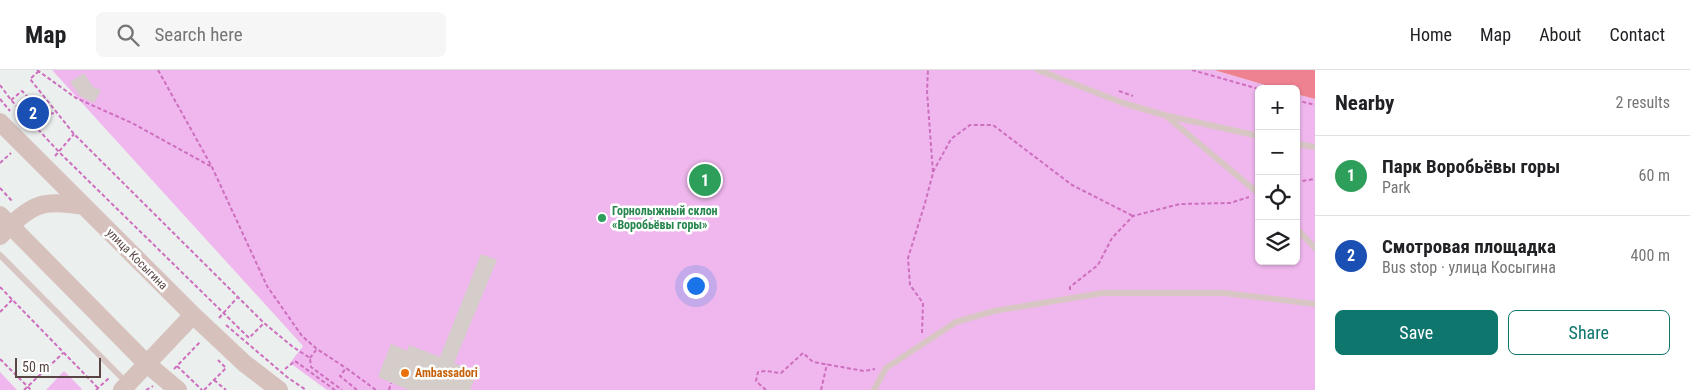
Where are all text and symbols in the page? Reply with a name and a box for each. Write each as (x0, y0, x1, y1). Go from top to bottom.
search box (96, 12, 446, 57)
text: Map (25, 21, 66, 49)
icon: search (114, 21, 142, 49)
text: Search here (154, 23, 243, 46)
text: Home (1410, 24, 1452, 45)
text: Map (1480, 24, 1511, 45)
text: About (1539, 24, 1581, 45)
text: Contact (1609, 24, 1665, 45)
map controls (1255, 85, 1300, 265)
button: + (1255, 85, 1300, 130)
text: Nearby (1335, 91, 1394, 115)
text: 2 results (1615, 93, 1670, 112)
pin: 2 (17, 94, 49, 132)
button: − (1255, 130, 1300, 175)
text: Парк Воробьёвы горы (1382, 155, 1560, 178)
pin: 1 (689, 161, 721, 199)
text: 1 (1347, 166, 1355, 185)
text: 60 m (1638, 166, 1670, 185)
button: locate (1255, 175, 1300, 220)
text: Park (1382, 178, 1411, 197)
place label: Горнолыжный склон «Воробьёвы горы» (612, 204, 718, 232)
marker: Горнолыжный склон «Воробьёвы горы» (596, 212, 608, 224)
button: layers (1255, 220, 1300, 265)
street label: улица Косыгина (104, 226, 171, 293)
text: Смотровая площадка (1382, 235, 1556, 258)
text: 2 (1347, 246, 1355, 265)
text: 400 m (1631, 246, 1670, 265)
text: Bus stop · улица Косыгина (1382, 258, 1556, 277)
your location (683, 273, 709, 299)
button: Save (1335, 310, 1498, 355)
button: Share (1508, 310, 1670, 355)
scale bar (15, 355, 101, 378)
text: 50 m (22, 359, 50, 375)
place label: Ambassadori (415, 366, 478, 380)
marker: Ambassadori (399, 367, 411, 379)

